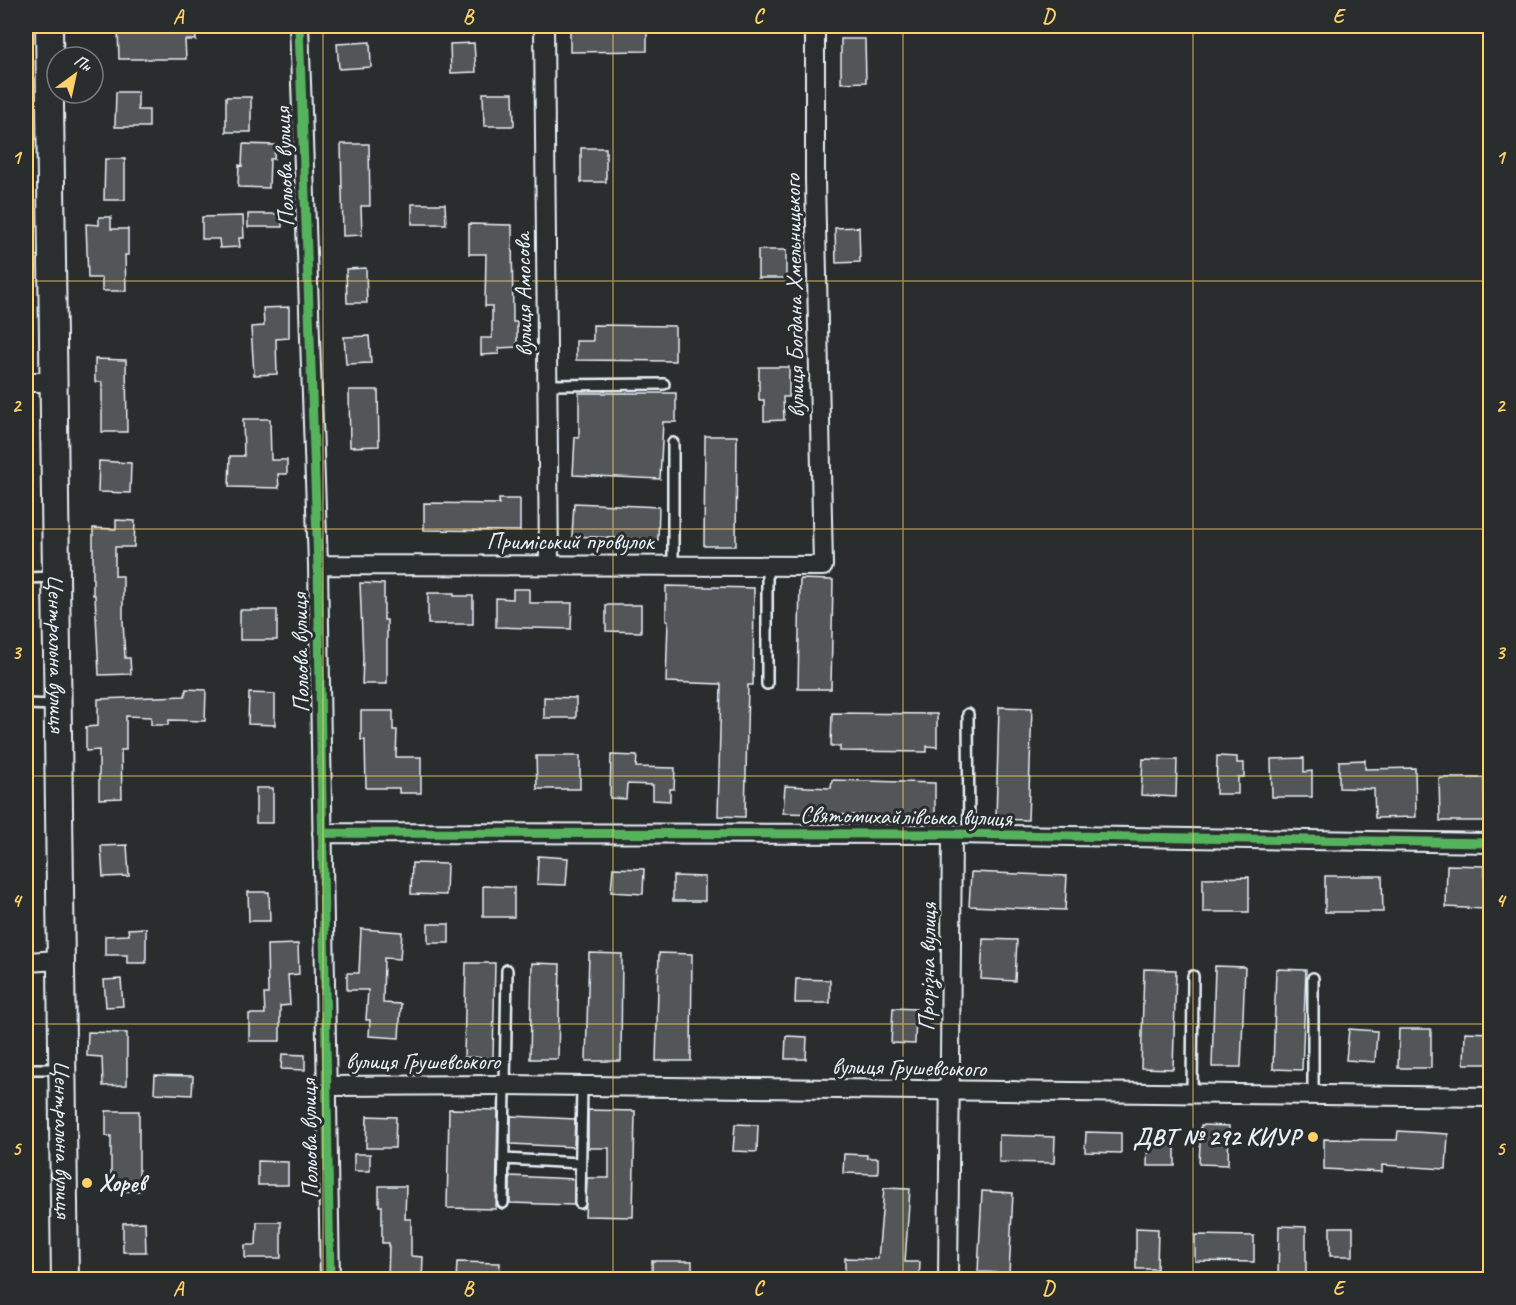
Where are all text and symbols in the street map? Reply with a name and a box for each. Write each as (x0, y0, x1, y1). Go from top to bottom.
text: A (173, 4, 185, 29)
text: B (463, 4, 475, 29)
text: C (753, 4, 765, 29)
text: D (1042, 4, 1056, 29)
text: E (1333, 4, 1347, 29)
north arrow (45, 45, 105, 105)
text: Пн (70, 50, 96, 77)
street label: Польова вулиця (267, 105, 301, 227)
text: 1 (12, 145, 23, 170)
text: 1 (1496, 145, 1507, 170)
street label: вулиця Богдана Хмельницького (777, 172, 811, 418)
street label: вулиця Амосова (507, 231, 539, 357)
text: 2 (12, 393, 23, 418)
text: 2 (1496, 393, 1507, 418)
street label: Приміський провулок (487, 526, 656, 556)
street label: Центральна вулиця (41, 574, 73, 734)
street label: Польова вулиця (284, 591, 316, 713)
text: 3 (12, 640, 23, 665)
text: 3 (1496, 640, 1507, 665)
street label: Святомихайлівська вулиця (800, 799, 1014, 833)
text: 4 (12, 888, 24, 913)
text: 4 (1496, 888, 1508, 913)
street label: Прорізна вулиця (911, 901, 944, 1032)
street label: вулиця Грушевського (346, 1046, 502, 1076)
street label: вулиця Грушевського (832, 1051, 988, 1083)
street label: Центральна вулиця (47, 1060, 79, 1220)
street label: Польова вулиця (293, 1077, 325, 1199)
place label: ДВТ № 292 КИУР (1133, 1122, 1303, 1152)
marker: ДВТ № 292 КИУР (1306, 1130, 1320, 1144)
text: 5 (12, 1136, 23, 1161)
text: 5 (1496, 1136, 1507, 1161)
place label: Хорев (99, 1168, 150, 1198)
marker: Хорев (80, 1176, 94, 1190)
text: A (173, 1276, 185, 1301)
text: B (463, 1276, 475, 1301)
text: C (753, 1276, 765, 1301)
text: D (1042, 1276, 1056, 1301)
text: E (1333, 1276, 1347, 1301)

